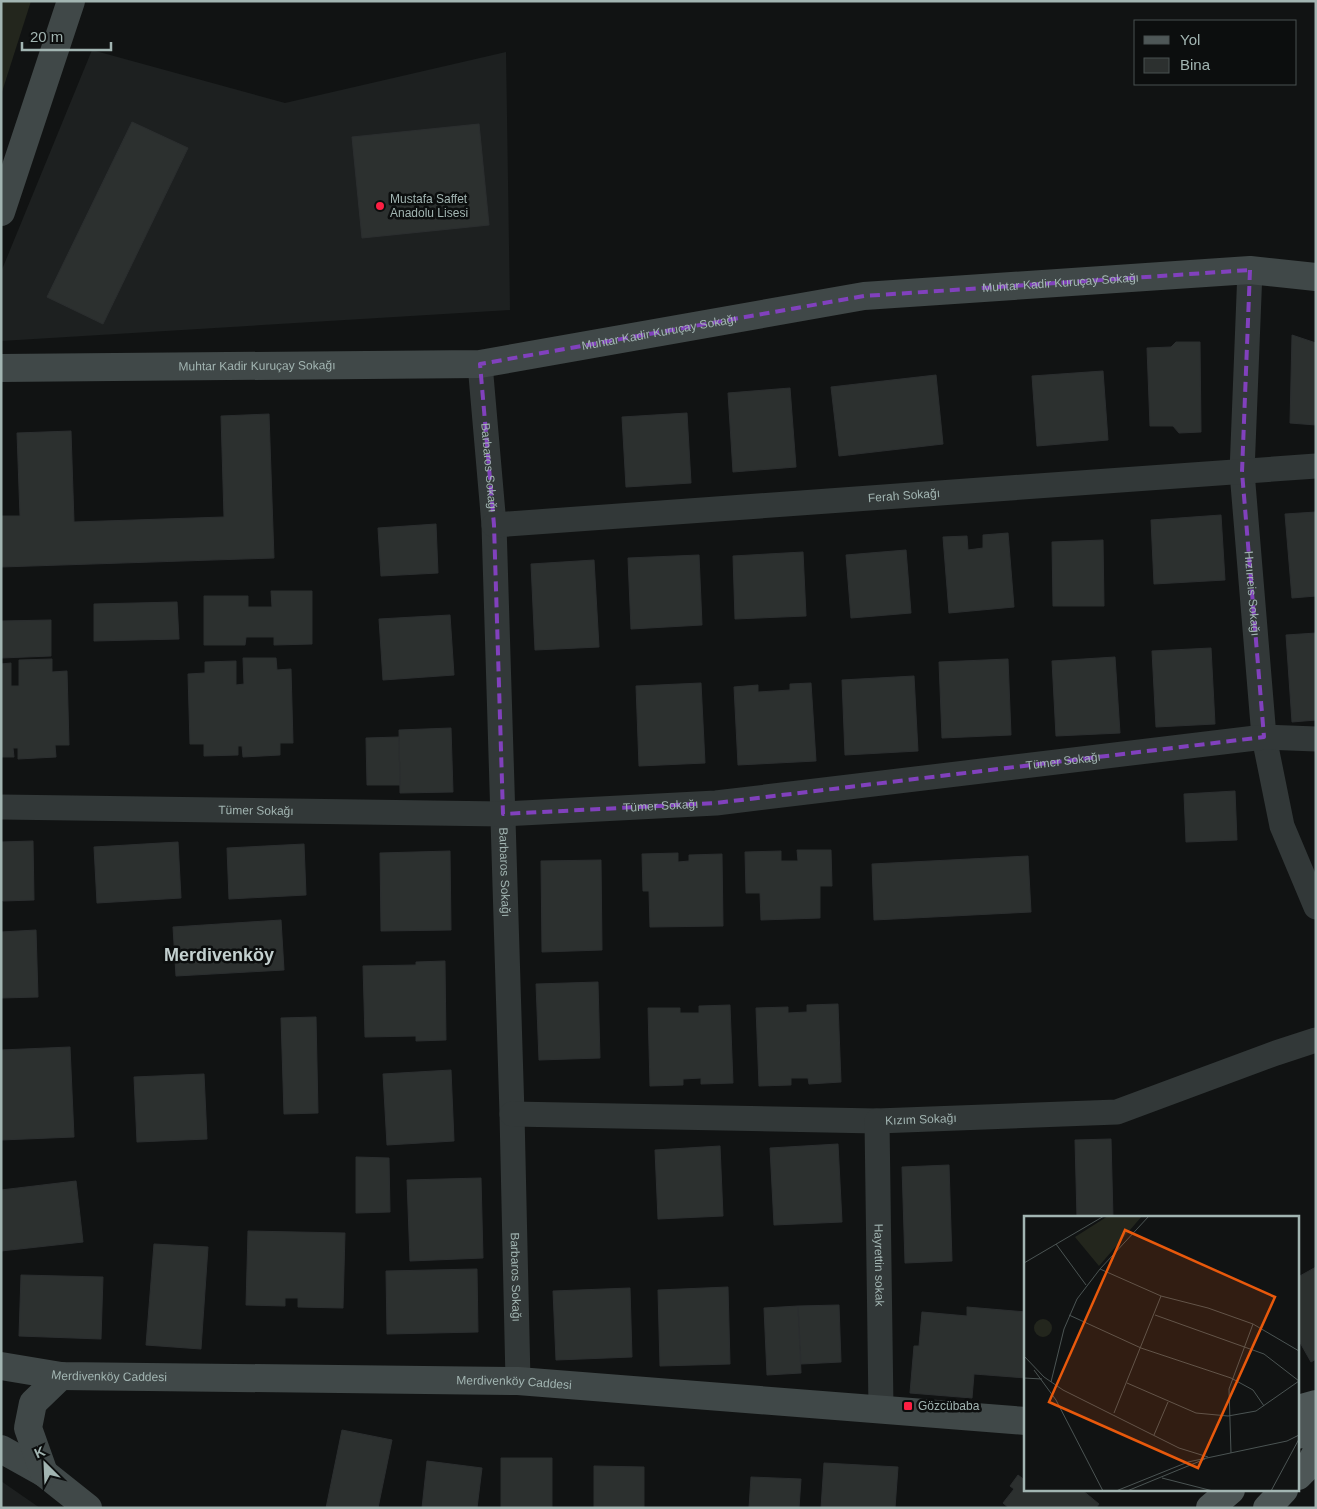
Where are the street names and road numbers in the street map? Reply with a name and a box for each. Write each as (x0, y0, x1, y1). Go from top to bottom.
street label: Muhtar Kadir Kuruçay Sokağı (982, 271, 1139, 295)
street label: Muhtar Kadir Kuruçay Sokağı (581, 312, 738, 353)
street label: Muhtar Kadir Kuruçay Sokağı (178, 358, 336, 374)
street label: Barbaros Sokağı (478, 422, 500, 513)
street label: Ferah Sokağı (867, 486, 940, 505)
street label: Hızırreis Sokağı (1242, 550, 1263, 637)
street label: Tümer Sokağı (1025, 750, 1101, 773)
street label: Tümer Sokağı (623, 797, 699, 815)
street label: Tümer Sokağı (218, 803, 294, 818)
street label: Barbaros Sokağı (496, 827, 513, 917)
street label: Kızım Sokağı (885, 1111, 957, 1128)
street label: Hayrettin sokak (871, 1223, 887, 1307)
street label: Barbaros Sokağı (508, 1232, 524, 1322)
street label: Merdivenköy Caddesi (50, 1368, 167, 1384)
street label: Merdivenköy Caddesi (456, 1373, 572, 1392)

